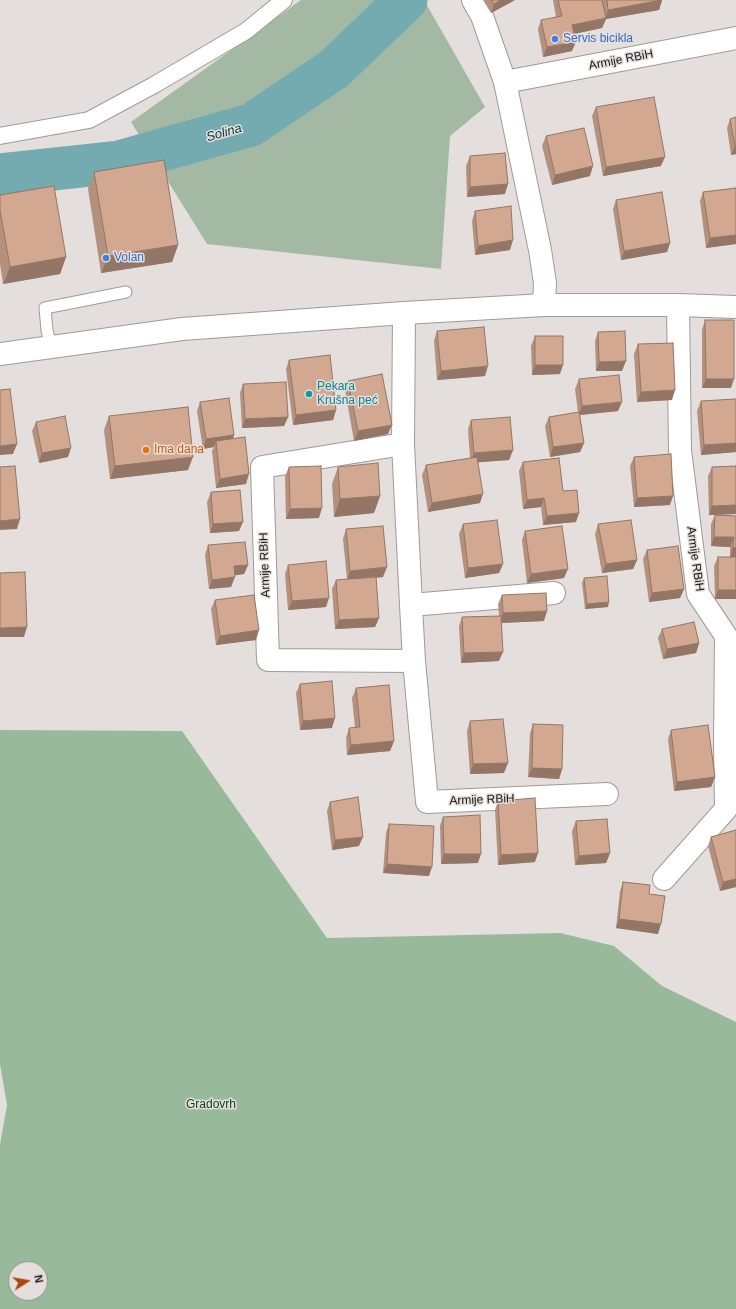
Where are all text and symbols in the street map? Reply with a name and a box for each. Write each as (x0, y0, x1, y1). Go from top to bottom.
place label: Servis bicikla (563, 32, 633, 46)
marker: Servis bicikla (550, 34, 560, 44)
street label: Armije RBiH (588, 47, 654, 73)
water label: Solina (204, 121, 244, 145)
place label: Volan (114, 251, 144, 265)
marker: Volan (101, 253, 111, 263)
place label: Pekara Krušna peć (317, 380, 378, 408)
marker: Pekara Krušna peć (304, 389, 314, 399)
place label: Ima dana (154, 443, 204, 457)
marker: Ima dana (141, 445, 151, 455)
street label: Armije RBiH (683, 526, 707, 592)
street label: Armije RBiH (257, 532, 273, 598)
street label: Armije RBiH (449, 792, 515, 808)
park label: Gradovrh (186, 1098, 236, 1112)
north arrow (8, 1261, 48, 1301)
text: N (32, 1274, 45, 1284)

